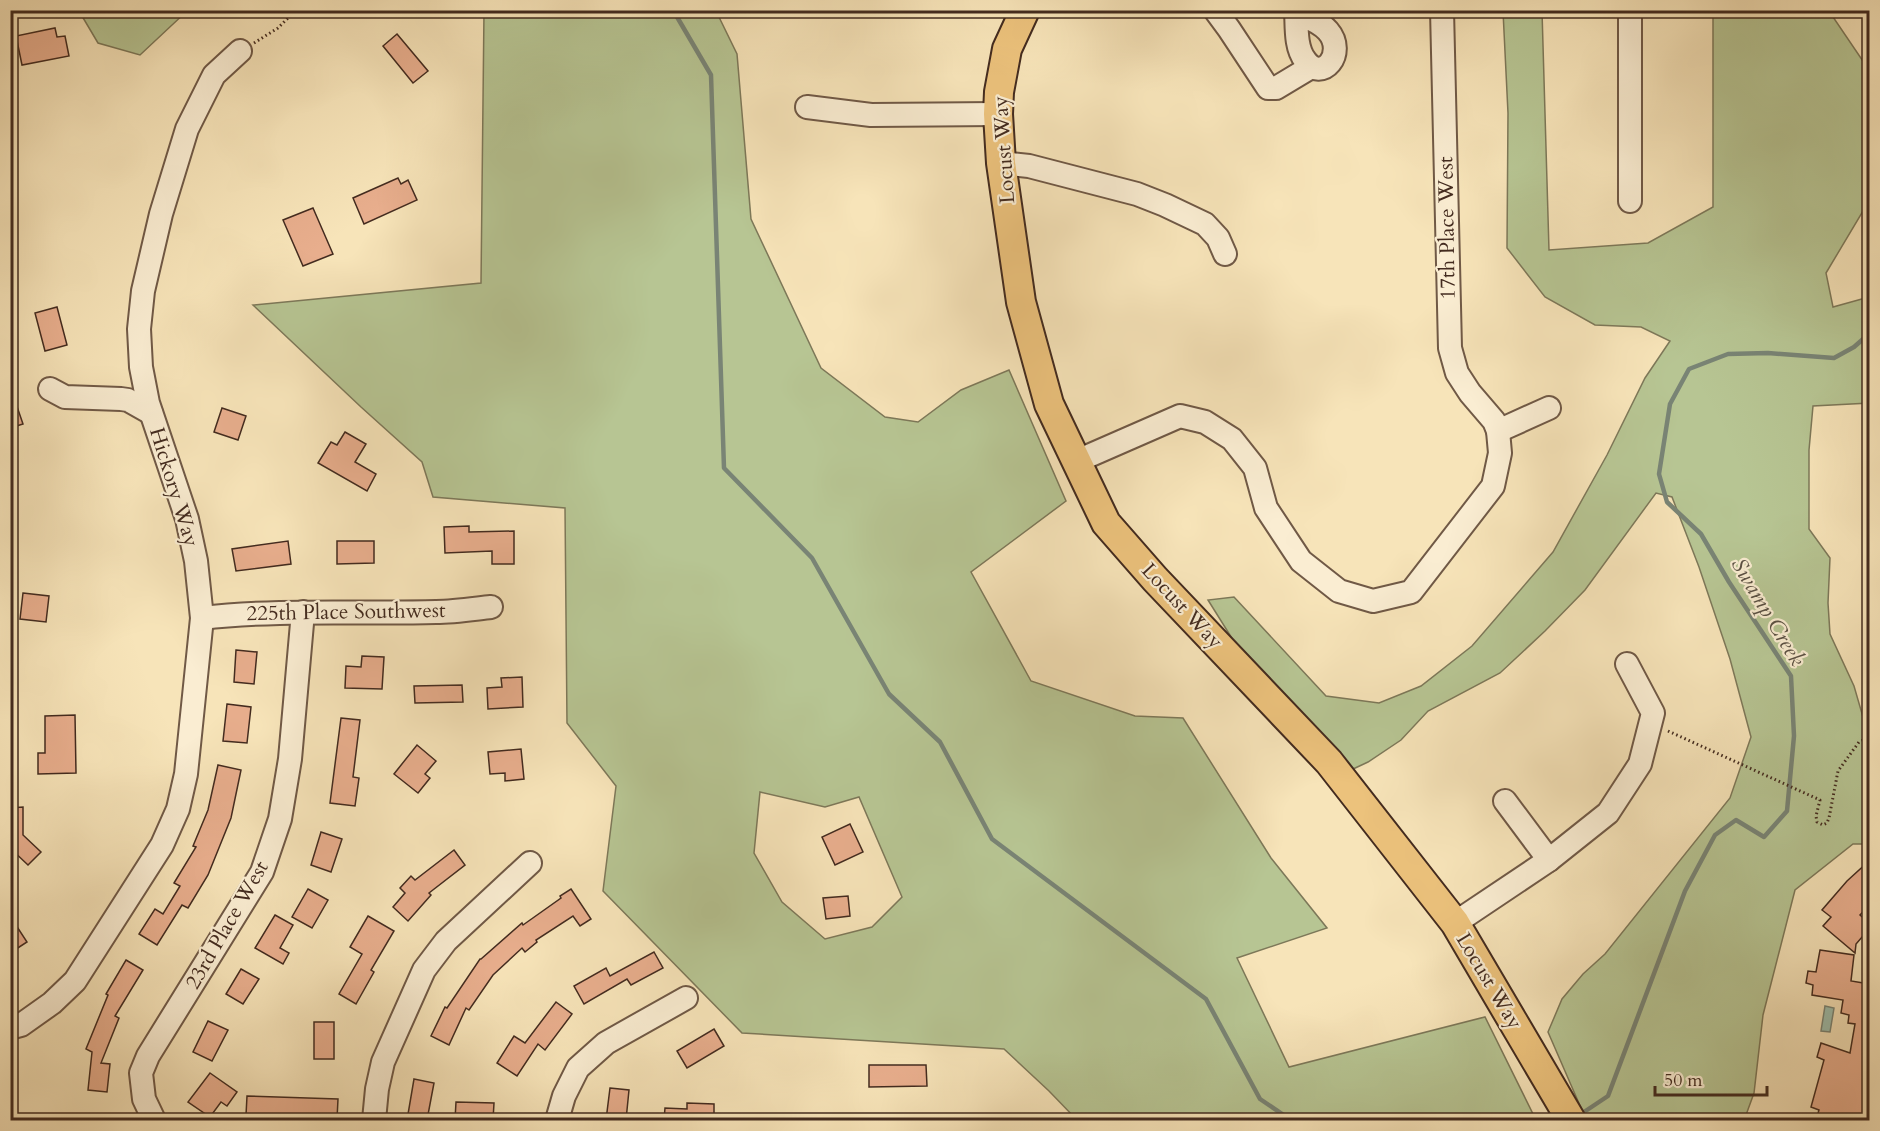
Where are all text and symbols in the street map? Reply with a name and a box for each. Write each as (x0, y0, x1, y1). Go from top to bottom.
street label: Locust Way (986, 95, 1022, 205)
street label: 17th Place West (1431, 156, 1463, 300)
street label: Hickory Way (142, 424, 206, 550)
water label: Swamp Creek (1724, 552, 1812, 672)
street label: Locust Way (1135, 557, 1229, 655)
street label: 225th Place Southwest (246, 596, 446, 628)
street label: 23rd Place West (178, 855, 276, 995)
street label: Locust Way (1449, 927, 1529, 1035)
scale bar (1655, 1059, 1768, 1097)
text: 50 m (1664, 1068, 1703, 1093)

